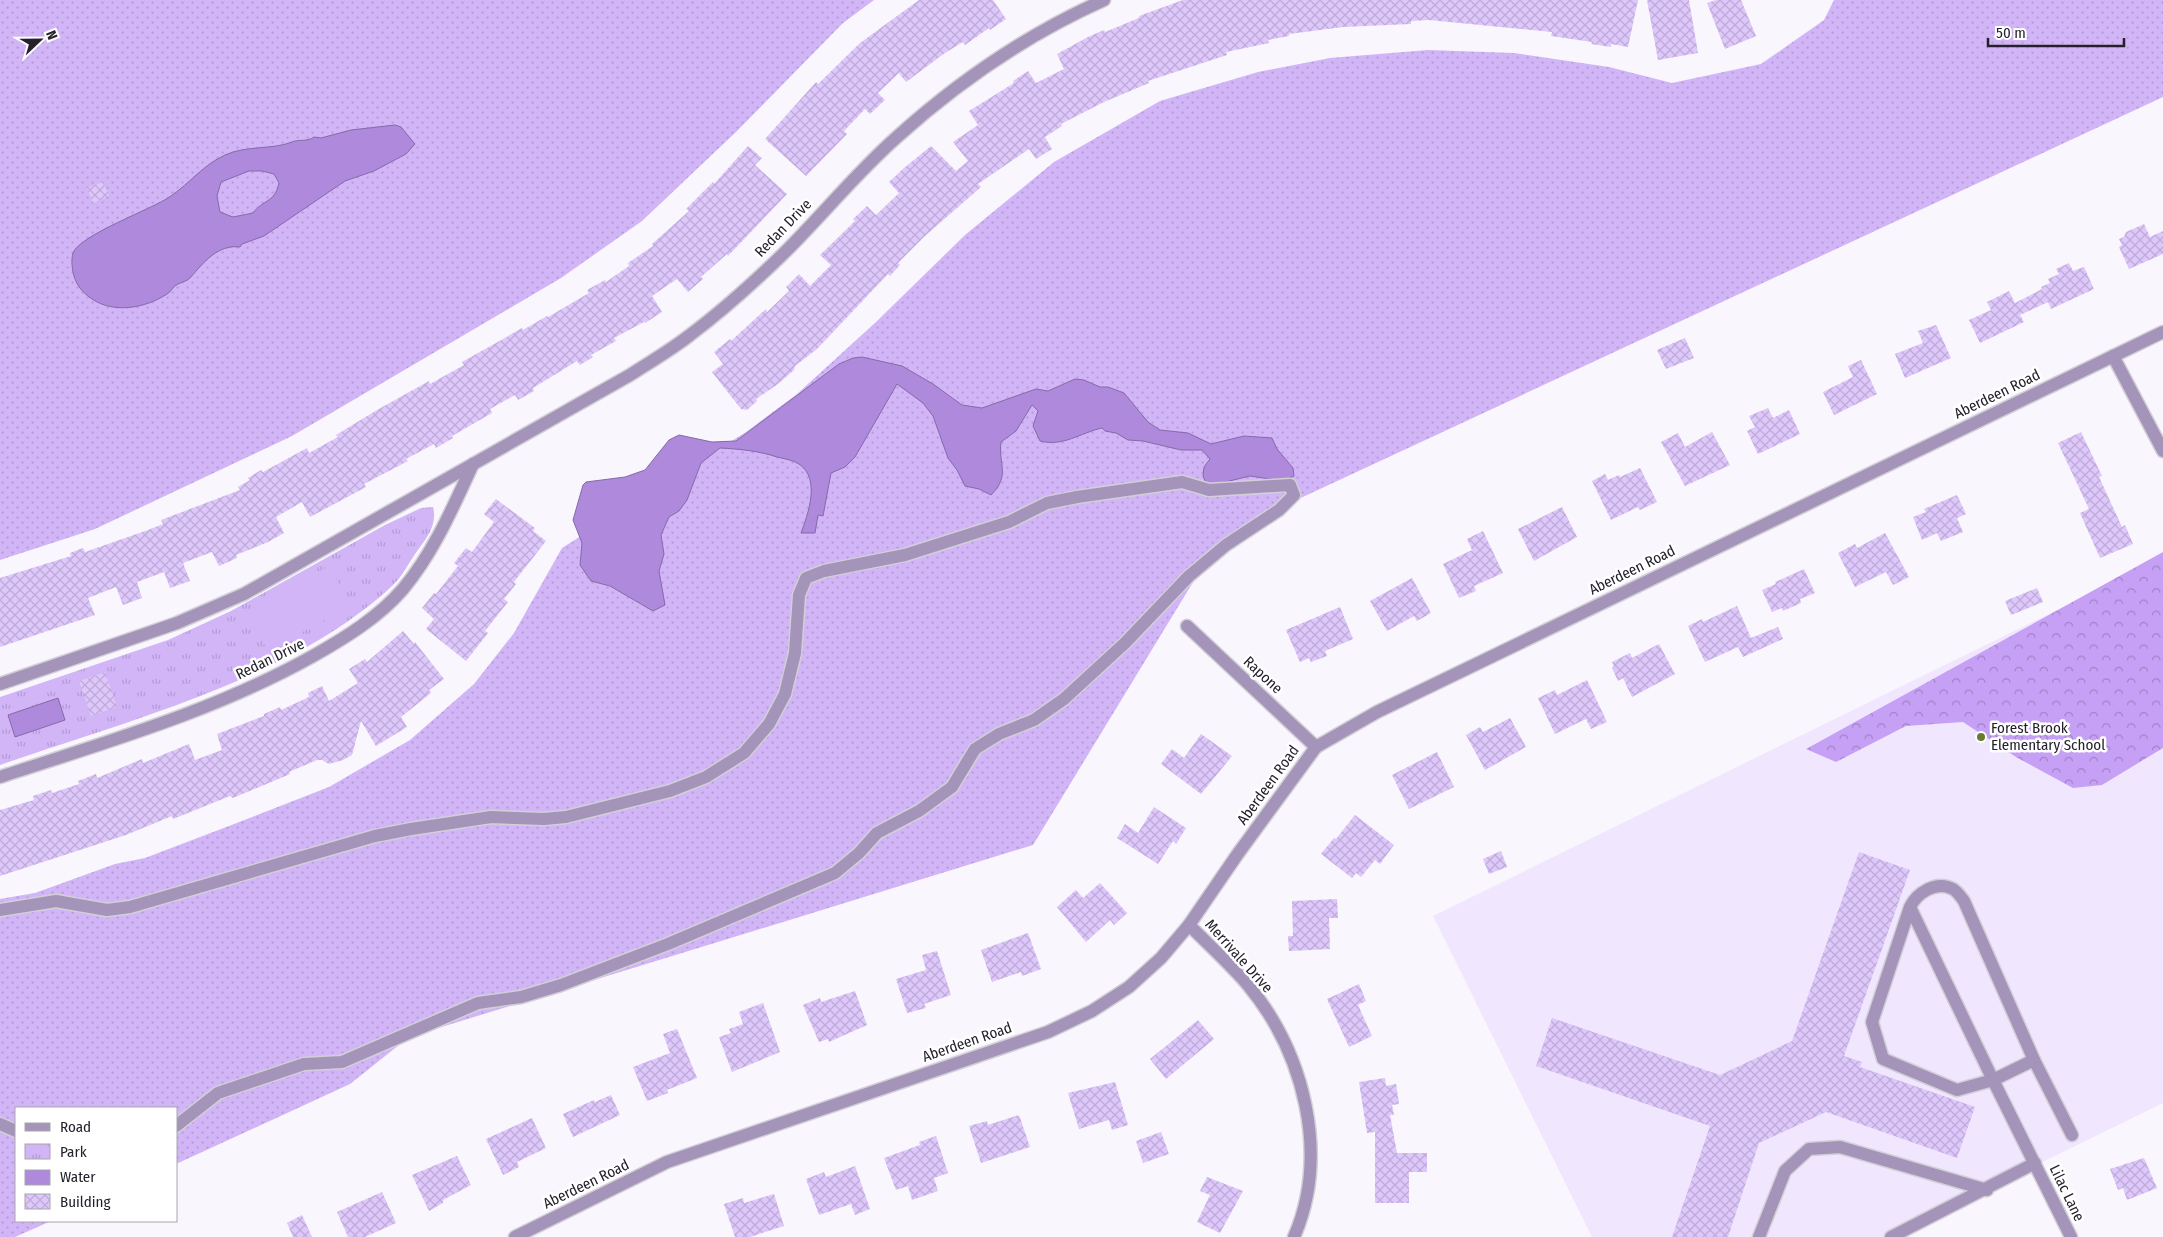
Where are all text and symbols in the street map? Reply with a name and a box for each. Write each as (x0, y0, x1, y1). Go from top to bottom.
north arrow (15, 15, 65, 65)
scale bar (1988, 15, 2124, 47)
text: 50 m (1996, 24, 2026, 42)
text: N (42, 28, 61, 42)
street label: Redan Drive (751, 195, 815, 261)
street label: Aberdeen Road (1951, 365, 2043, 423)
street label: Aberdeen Road (1586, 541, 1678, 599)
street label: Redan Drive (233, 635, 307, 683)
street label: Rapone (1240, 653, 1286, 697)
place label: Forest Brook Elementary School (1991, 719, 2105, 754)
marker: Forest Brook Elementary School (1975, 731, 1987, 743)
street label: Aberdeen Road (1233, 742, 1303, 828)
street label: Merrivale Drive (1201, 916, 1277, 996)
street label: Aberdeen Road (920, 1018, 1014, 1066)
legend (15, 1107, 178, 1222)
text: Road (60, 1118, 91, 1136)
text: Park (60, 1143, 87, 1161)
street label: Aberdeen Road (540, 1155, 632, 1213)
street label: Lilac Lane (2046, 1162, 2088, 1224)
text: Water (60, 1168, 96, 1186)
text: Building (60, 1193, 111, 1211)

